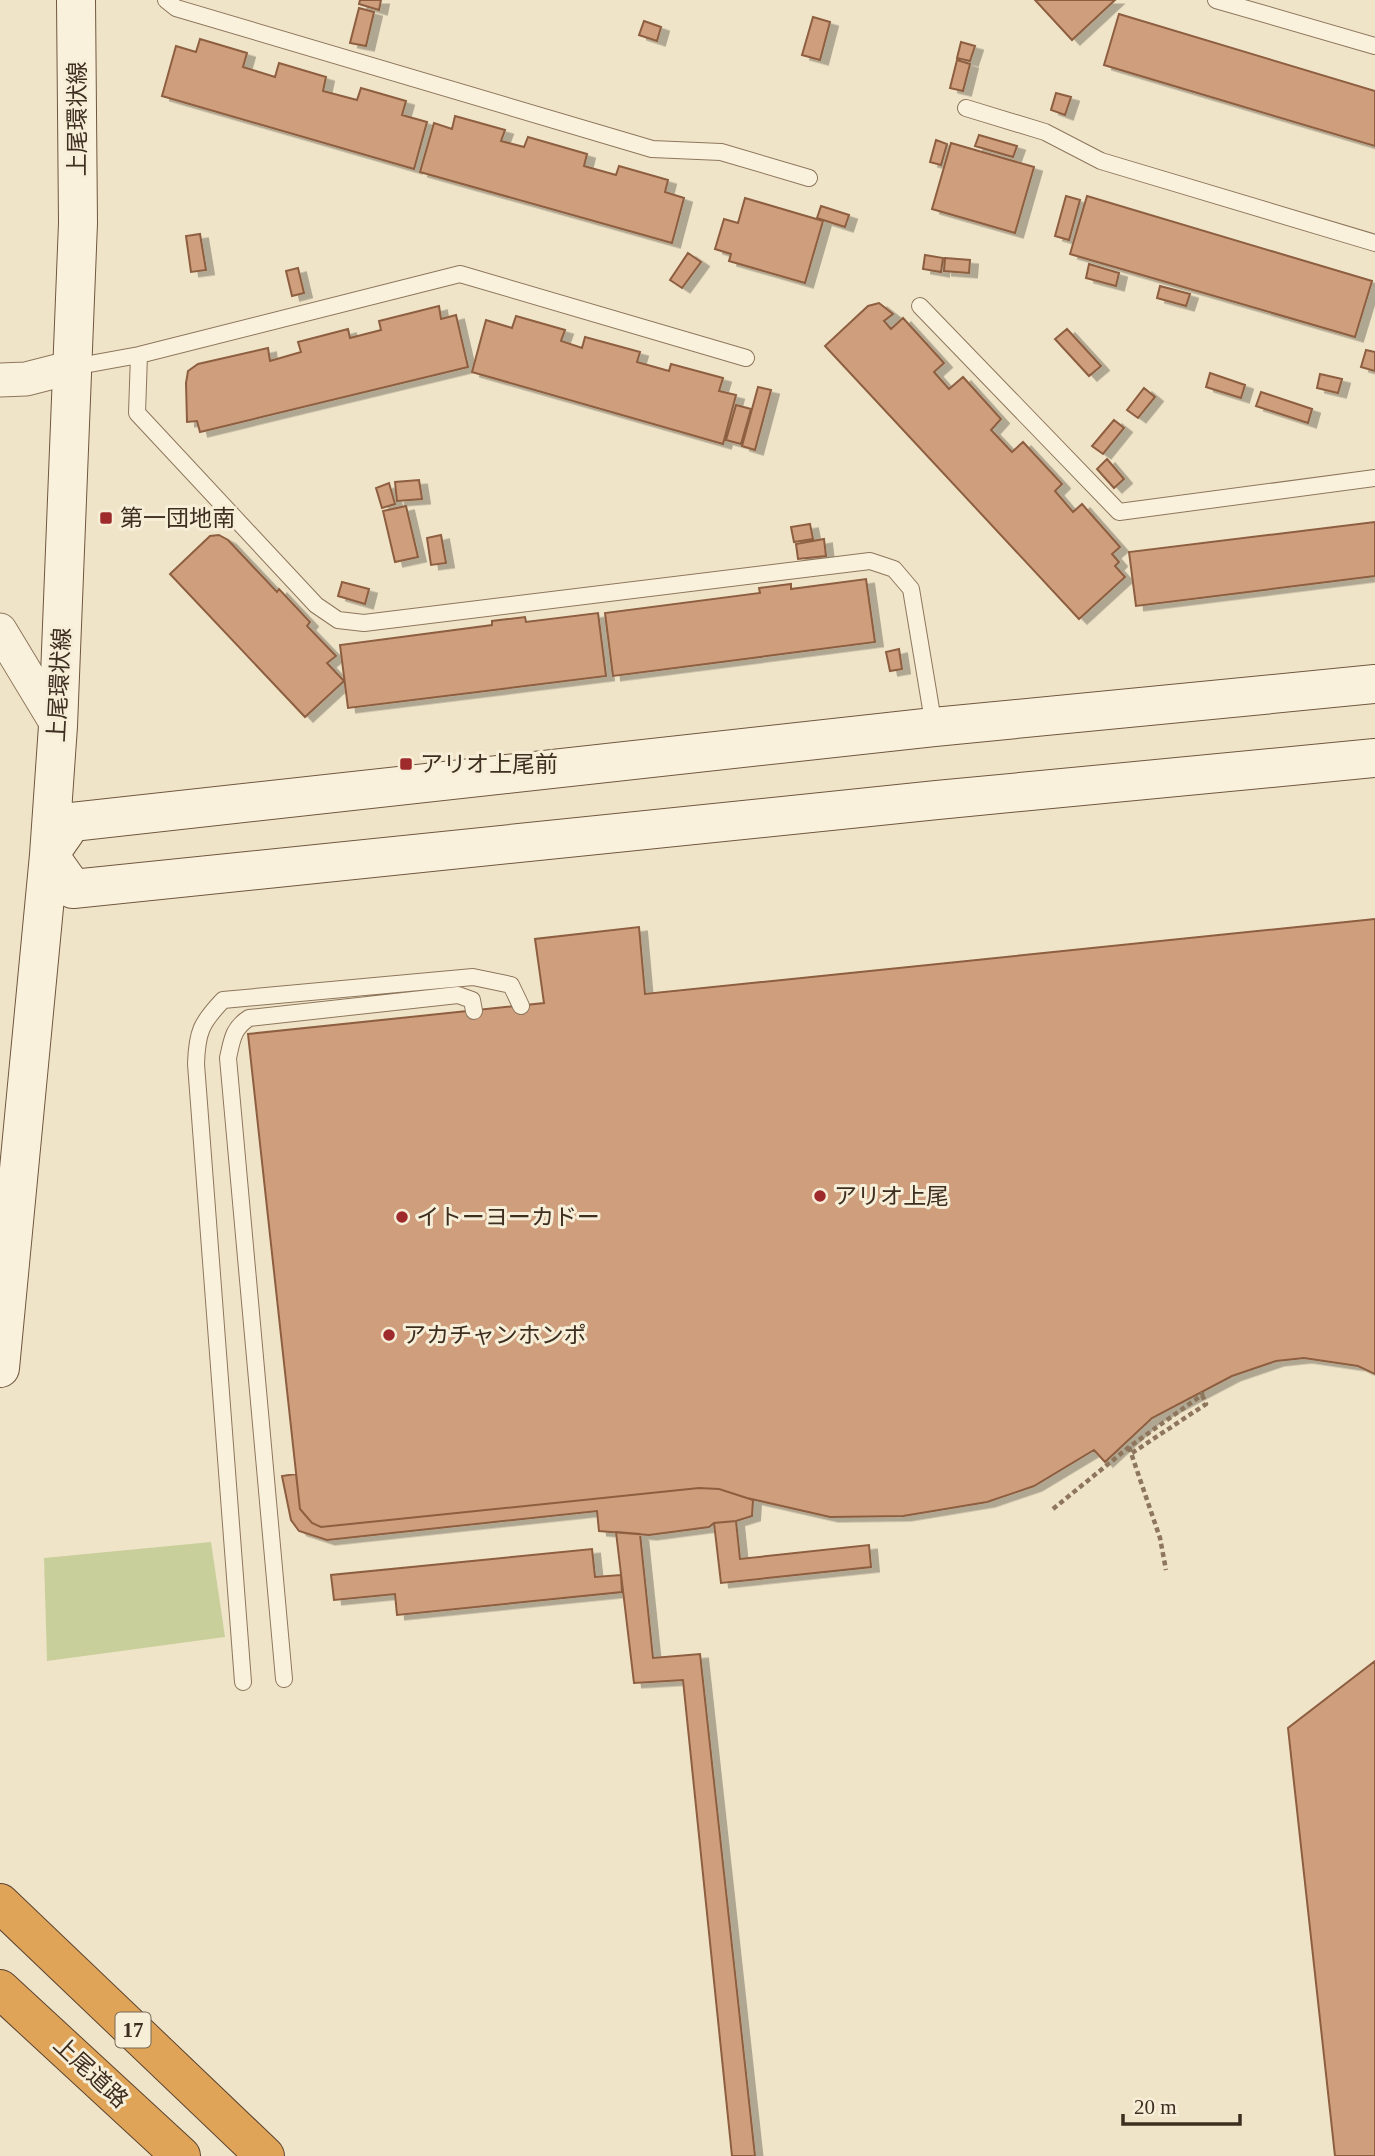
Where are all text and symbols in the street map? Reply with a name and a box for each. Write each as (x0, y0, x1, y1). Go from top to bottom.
street label: 上尾環状線 (65, 62, 90, 177)
place label: 第一団地南 (120, 506, 235, 531)
marker: 第一団地南 (98, 510, 114, 526)
street label: 上尾環状線 (44, 627, 75, 743)
place label: アリオ上尾前 (420, 752, 558, 777)
marker: アリオ上尾前 (398, 756, 414, 772)
place label: アリオ上尾 (834, 1184, 949, 1209)
marker: アリオ上尾 (812, 1188, 828, 1204)
place label: イトーヨーカドー (416, 1205, 600, 1230)
marker: イトーヨーカドー (394, 1209, 410, 1225)
place label: アカチャンホンポ (403, 1323, 587, 1348)
marker: アカチャンホンポ (381, 1327, 397, 1343)
road number: 17 (116, 2012, 150, 2048)
street label: 上尾道路 (48, 2032, 133, 2113)
scale bar (1123, 2082, 1240, 2126)
text: 20 m (1134, 2095, 1177, 2119)

